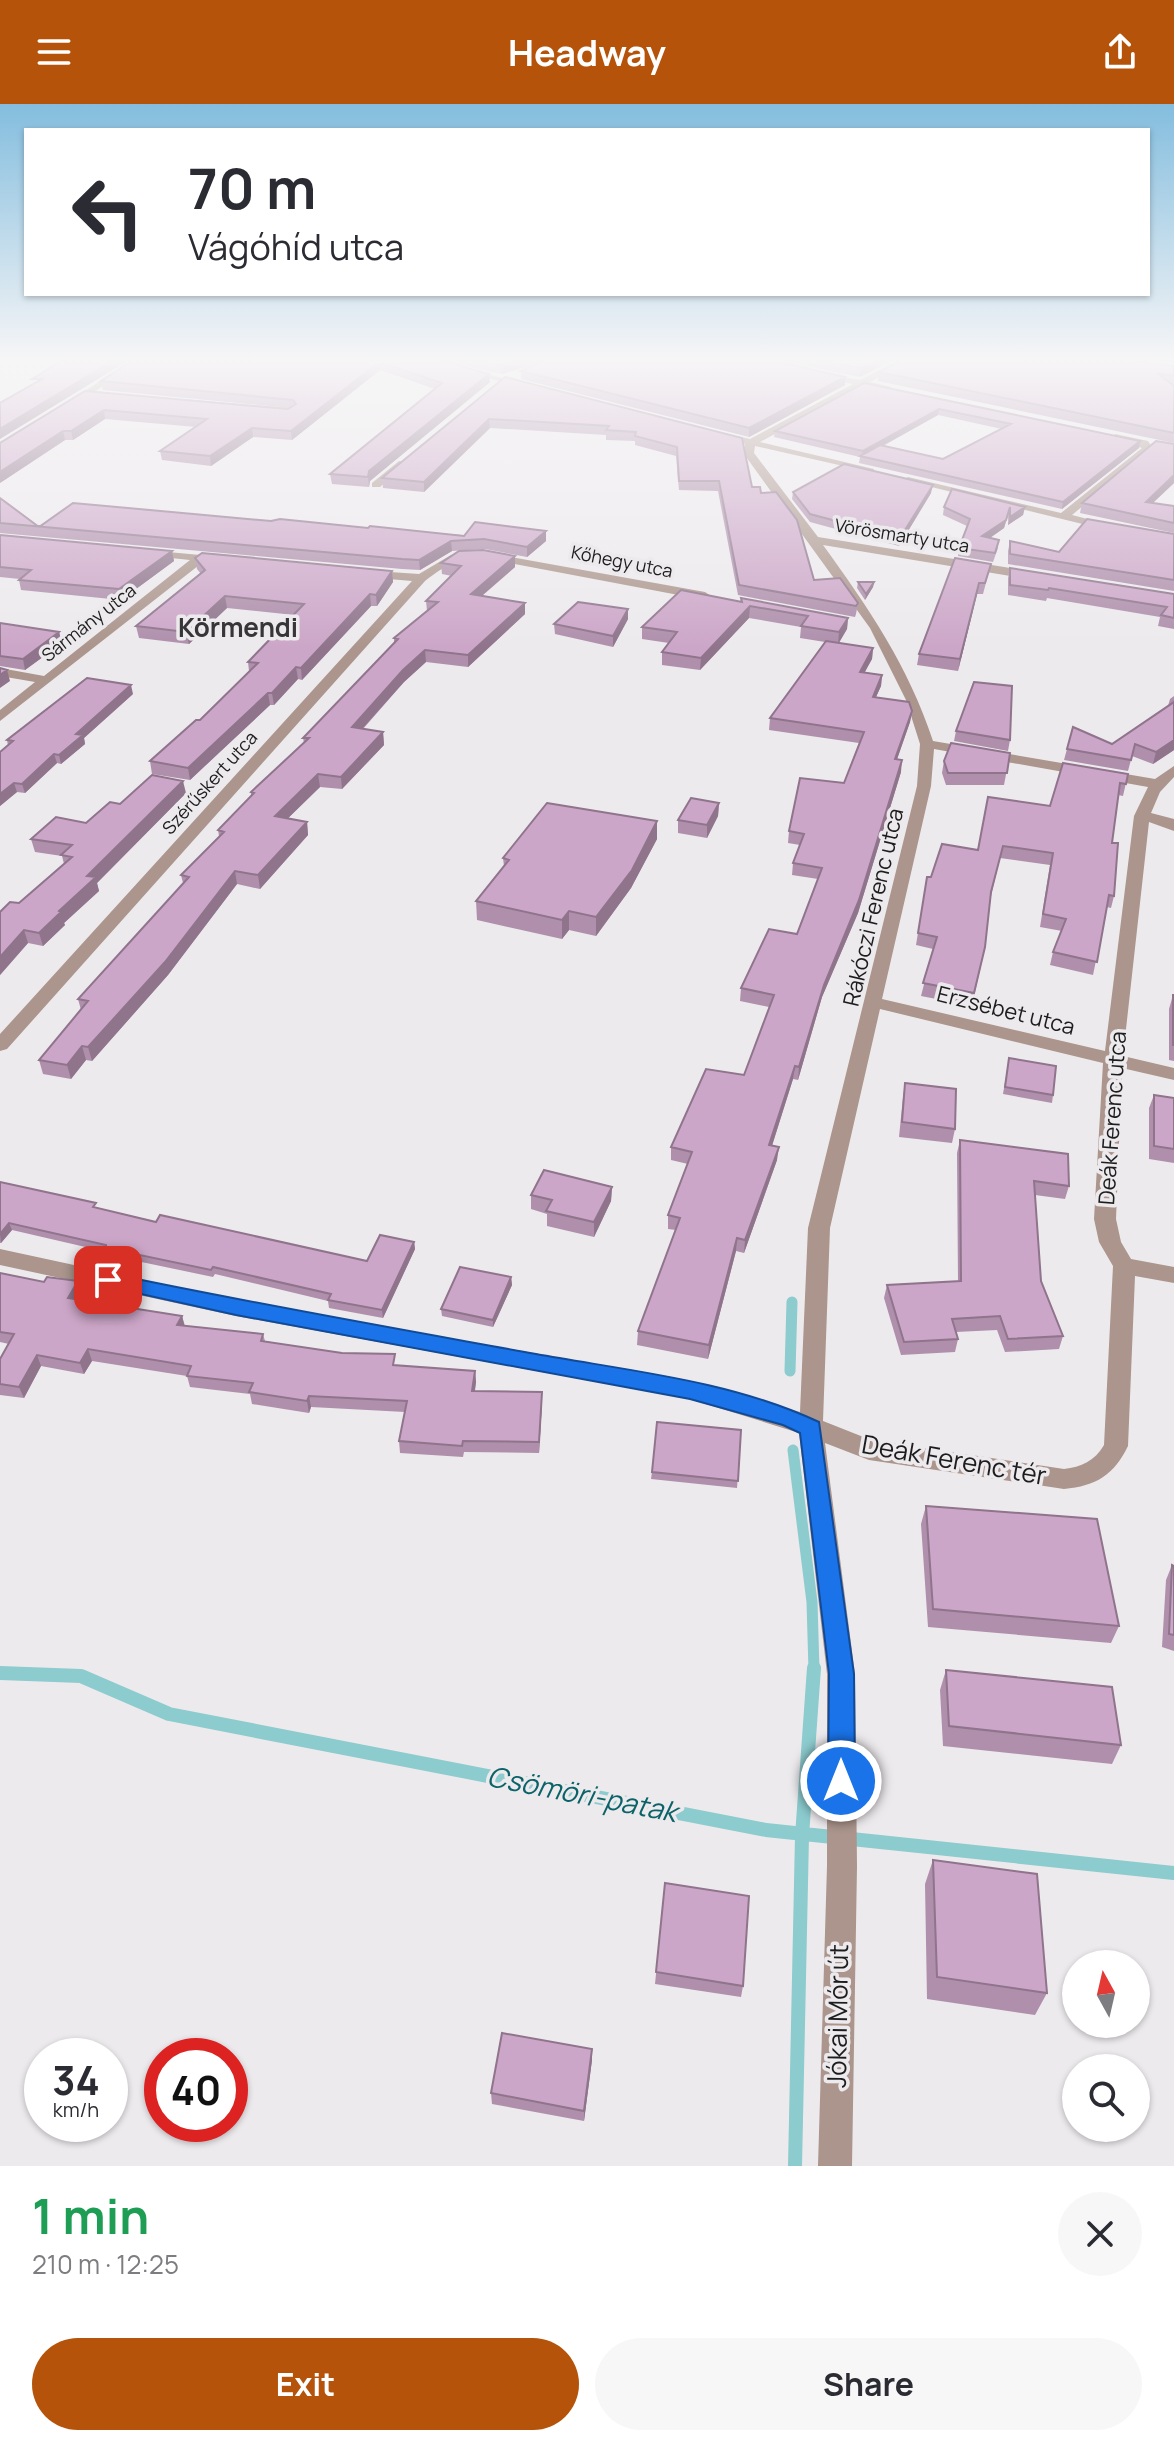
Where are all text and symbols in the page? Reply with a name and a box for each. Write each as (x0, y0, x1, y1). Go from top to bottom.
text: Headway (508, 28, 666, 77)
icon: menu (32, 30, 76, 74)
icon: share (1098, 30, 1142, 74)
text: 70 m (188, 149, 316, 226)
icon: left (56, 160, 160, 264)
text: Vágóhíd utca (188, 222, 404, 271)
street label: Vörösmarty utca (833, 513, 971, 558)
street label: Kőhegy utca (569, 539, 675, 583)
street label: Sármány utca (36, 578, 141, 667)
district label: Körmendi (178, 609, 298, 645)
street label: Szérűskert utca (156, 726, 262, 839)
street label: Rákóczi Ferenc utca (836, 805, 910, 1009)
street label: Erzsébet utca (934, 978, 1078, 1042)
street label: Deák Ferenc utca (1091, 1030, 1133, 1206)
pin (74, 1246, 142, 1314)
icon: arrive (86, 1258, 130, 1302)
street label: Deák Ferenc tér (859, 1425, 1049, 1493)
position arrow (799, 1739, 883, 1823)
water label: Csömöri-patak (484, 1756, 684, 1831)
street label: Jókai Mór út (818, 1944, 856, 2088)
north arrow (1062, 1950, 1150, 2038)
map controls (1062, 1950, 1150, 2142)
speed limit sign: 40 (144, 2038, 248, 2142)
text: 34 (52, 2052, 100, 2107)
button: search (1062, 2054, 1150, 2142)
text: km/h (53, 2096, 99, 2123)
text: 1 min (32, 2183, 149, 2248)
button: close (1058, 2192, 1142, 2276)
text: 210 m · 12:25 (32, 2246, 179, 2282)
button: Exit (32, 2338, 579, 2430)
button: Share (595, 2338, 1142, 2430)

